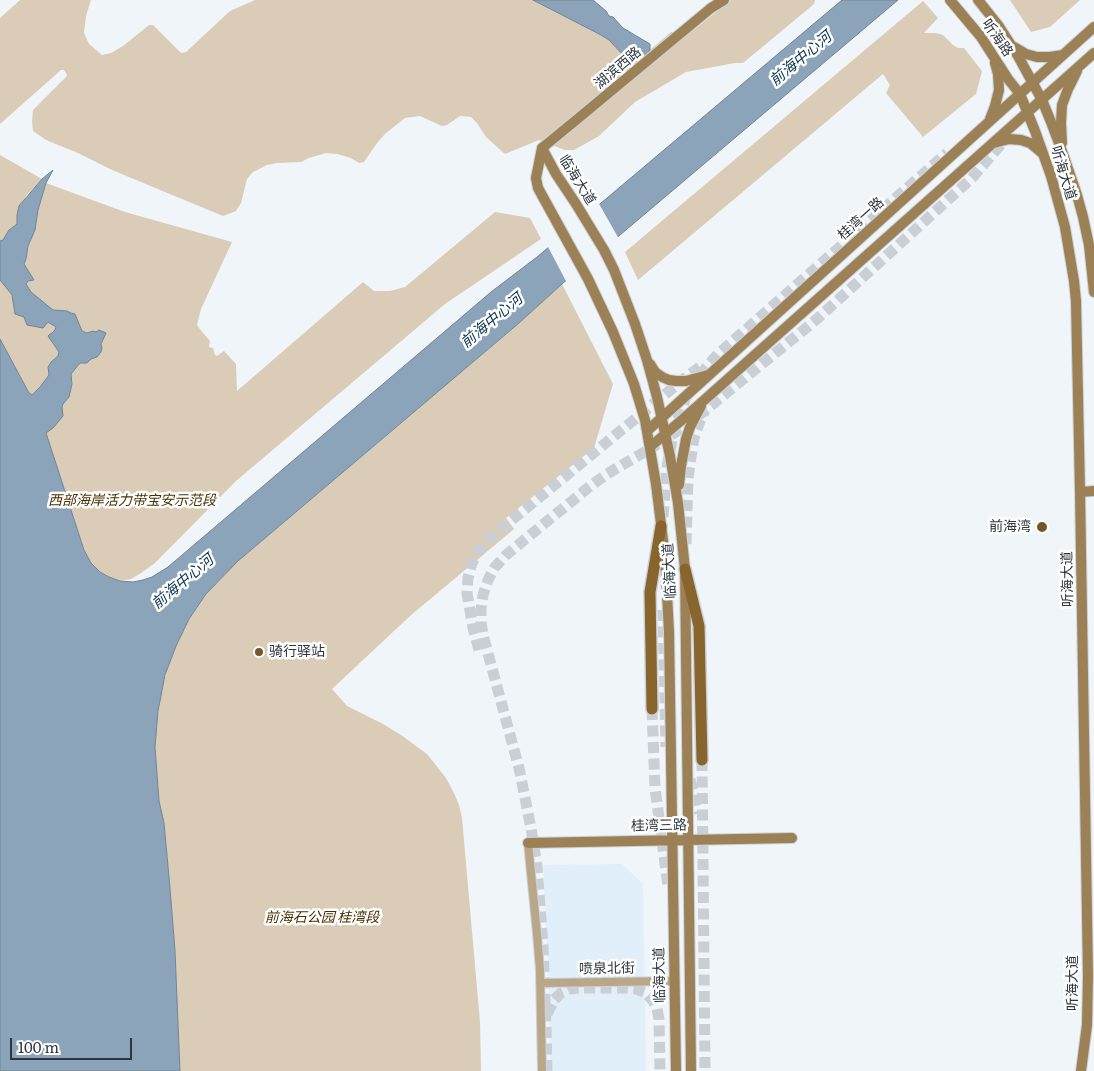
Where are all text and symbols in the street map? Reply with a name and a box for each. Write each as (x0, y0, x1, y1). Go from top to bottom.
street label: 听海路 (978, 16, 1016, 60)
water label: 前海中心河 (766, 28, 836, 90)
street label: 湖滨西路 (591, 44, 645, 92)
street label: 听海大道 (1047, 144, 1079, 202)
street label: 临海大道 (555, 152, 599, 208)
street label: 桂湾一路 (835, 194, 887, 244)
water label: 前海中心河 (457, 290, 527, 352)
park label: 西部海岸活力带宝安示范段 (48, 493, 216, 509)
place label: 前海湾 (989, 519, 1031, 535)
marker: 前海湾 (1035, 520, 1049, 534)
street label: 临海大道 (660, 543, 680, 599)
water label: 前海中心河 (148, 551, 218, 613)
street label: 听海大道 (1059, 551, 1077, 607)
place label: 骑行驿站 (269, 644, 325, 660)
marker: 骑行驿站 (253, 646, 265, 658)
street label: 桂湾三路 (631, 817, 687, 835)
park label: 前海石公园 桂湾段 (265, 910, 379, 926)
street label: 临海大道 (651, 947, 669, 1003)
street label: 听海大道 (1065, 955, 1081, 1011)
street label: 喷泉北街 (579, 960, 635, 978)
scale bar (12, 1028, 135, 1060)
text: 100 m (18, 1035, 59, 1058)

